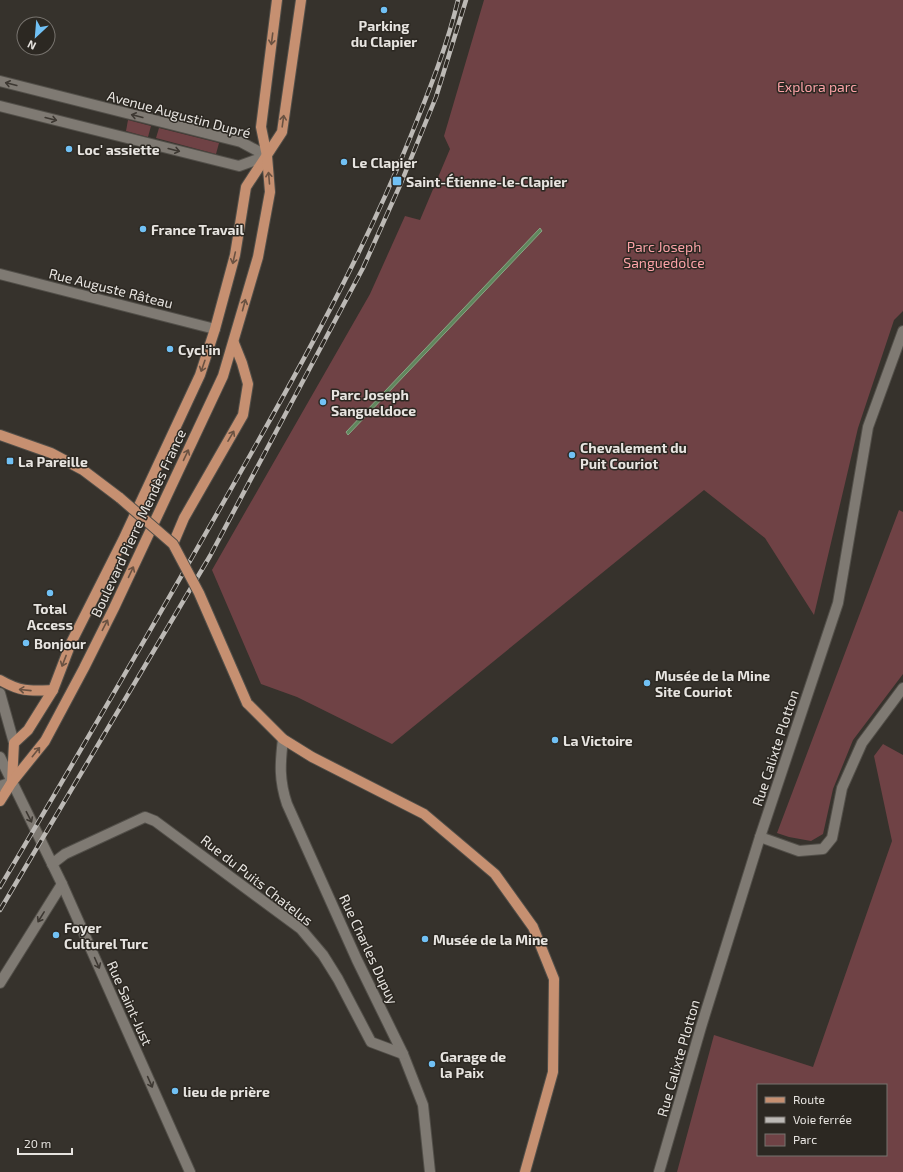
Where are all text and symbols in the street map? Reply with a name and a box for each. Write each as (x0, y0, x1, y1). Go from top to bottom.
marker: Parking du Clapier (379, 5, 389, 15)
north arrow (16, 16, 56, 56)
place label: Parking du Clapier (351, 17, 417, 50)
one-way arrow (268, 32, 276, 45)
text: N (25, 38, 38, 53)
park label: Explora parc (777, 78, 857, 95)
one-way arrow (5, 80, 18, 87)
street label: Avenue Augustin Dupré (105, 87, 253, 141)
one-way arrow (131, 111, 144, 119)
one-way arrow (279, 115, 287, 128)
one-way arrow (45, 116, 58, 123)
place label: Loc' assiette (77, 141, 160, 158)
marker: Loc' assiette (64, 144, 74, 154)
one-way arrow (167, 146, 180, 154)
place label: Le Clapier (352, 154, 417, 171)
marker: Le Clapier (339, 157, 349, 167)
one-way arrow (265, 172, 273, 185)
place label: Saint-Étienne-le-Clapier (406, 173, 567, 190)
marker: Saint-Étienne-le-Clapier (391, 175, 403, 187)
place label: France Travail (151, 221, 244, 238)
marker: France Travail (138, 224, 148, 234)
park label: Parc Joseph Sanguedolce (623, 238, 705, 271)
one-way arrow (230, 251, 237, 264)
street label: Rue Auguste Râteau (47, 264, 175, 312)
one-way arrow (241, 299, 248, 312)
place label: Cycl'in (178, 341, 221, 358)
marker: Cycl'in (165, 344, 175, 354)
one-way arrow (199, 359, 206, 372)
place label: Parc Joseph Sangueldoce (331, 386, 416, 419)
marker: Parc Joseph Sangueldoce (318, 397, 328, 407)
street label: Boulevard Pierre Mendès France (87, 426, 189, 620)
one-way arrow (228, 430, 236, 442)
place label: Chevalement du Puit Couriot (580, 439, 687, 472)
one-way arrow (183, 449, 190, 461)
marker: Chevalement du Puit Couriot (567, 450, 577, 460)
place label: La Pareille (18, 453, 88, 470)
marker: La Pareille (5, 456, 15, 466)
one-way arrow (128, 567, 135, 579)
marker: Total Access (45, 588, 55, 598)
place label: Total Access (27, 600, 73, 633)
one-way arrow (102, 619, 110, 631)
place label: Bonjour (34, 635, 86, 652)
marker: Bonjour (21, 638, 31, 648)
one-way arrow (60, 654, 68, 666)
place label: Musée de la Mine Site Couriot (655, 667, 770, 700)
marker: Musée de la Mine Site Couriot (642, 678, 652, 688)
one-way arrow (19, 686, 32, 694)
street label: Rue Calixte Plotton (748, 688, 802, 808)
place label: La Victoire (563, 732, 633, 749)
marker: La Victoire (550, 735, 560, 745)
one-way arrow (32, 747, 41, 757)
one-way arrow (26, 811, 33, 823)
street label: Rue du Puits Chatelus (198, 831, 316, 929)
street label: Rue Charles Dupuy (336, 891, 402, 1007)
one-way arrow (37, 911, 45, 923)
place label: Foyer Culturel Turc (64, 919, 148, 952)
marker: Foyer Culturel Turc (51, 930, 61, 940)
place label: Musée de la Mine (433, 931, 548, 948)
marker: Musée de la Mine (420, 934, 430, 944)
one-way arrow (94, 957, 101, 969)
street label: Rue Saint-Just (104, 958, 156, 1048)
street label: Rue Calixte Plotton (653, 997, 703, 1119)
place label: Garage de la Paix (440, 1048, 506, 1081)
marker: Garage de la Paix (427, 1059, 437, 1069)
one-way arrow (147, 1075, 154, 1087)
place label: lieu de prière (183, 1083, 270, 1100)
legend (757, 1084, 887, 1156)
marker: lieu de prière (170, 1086, 180, 1096)
text: Route (793, 1092, 825, 1106)
text: Voie ferrée (793, 1112, 852, 1126)
scale bar (18, 1130, 72, 1156)
text: Parc (793, 1132, 817, 1146)
text: 20 m (24, 1136, 51, 1150)

